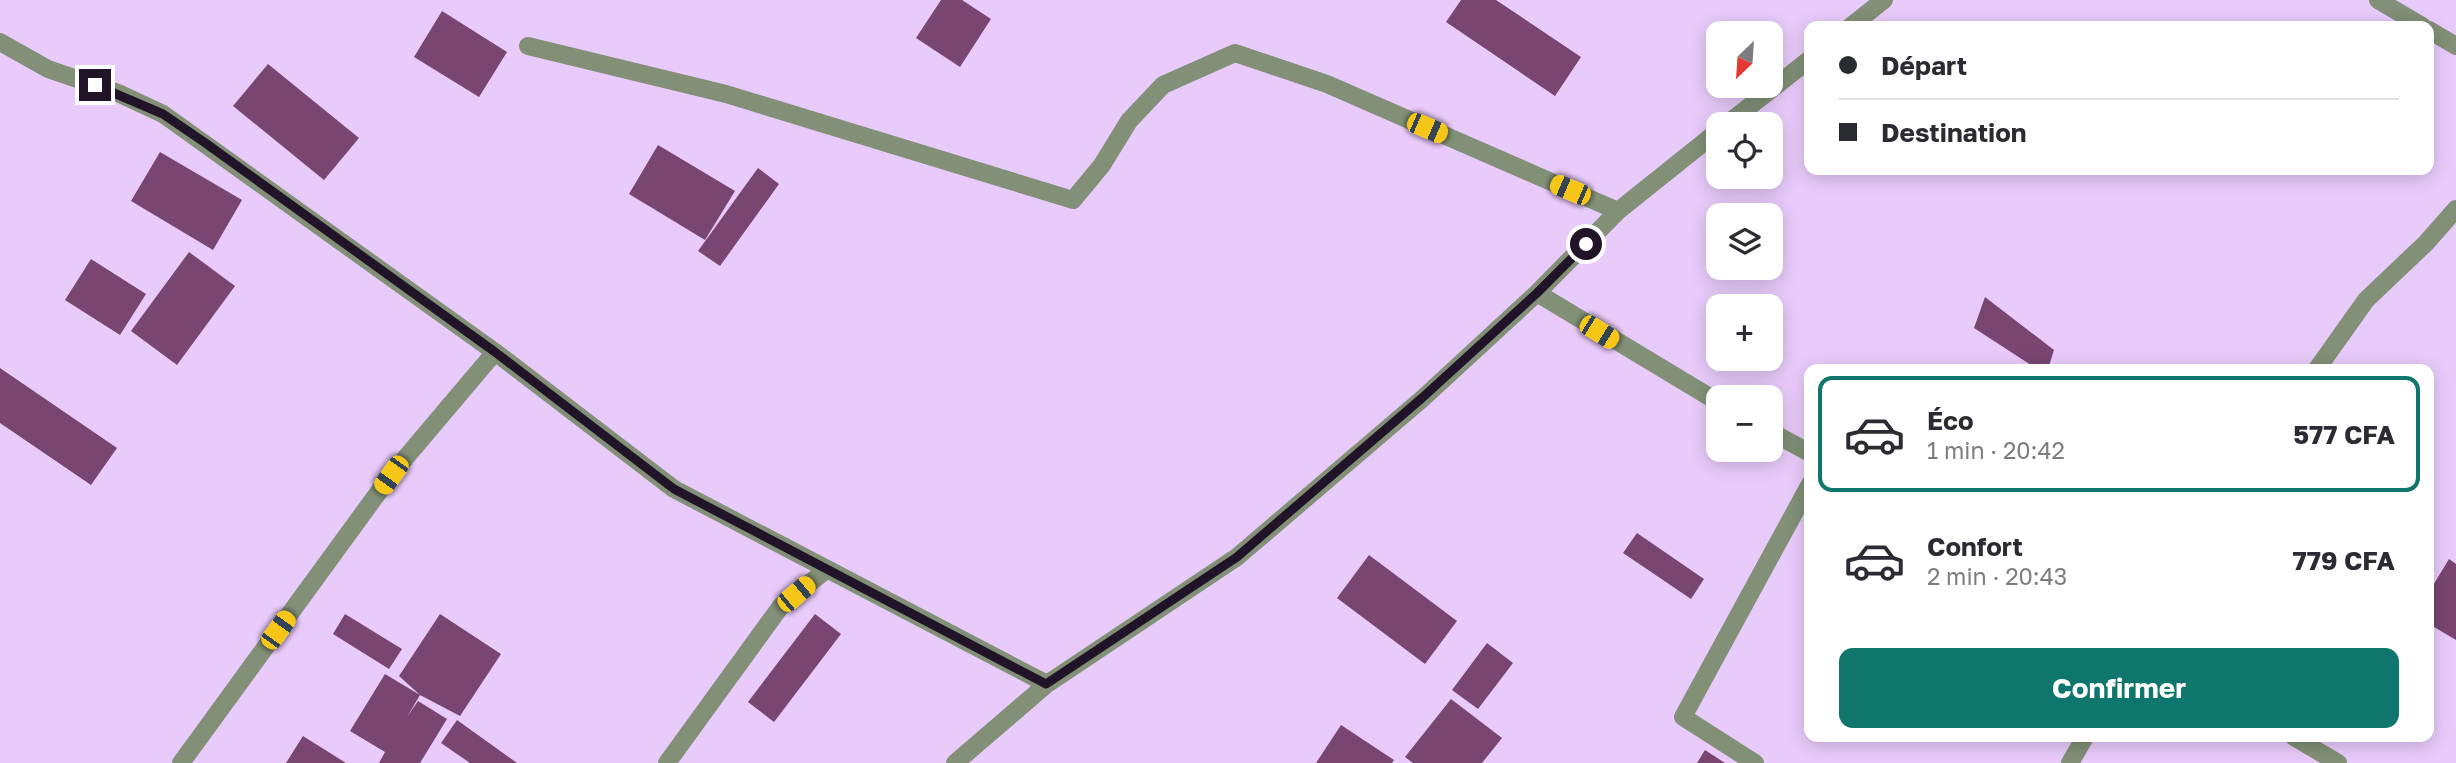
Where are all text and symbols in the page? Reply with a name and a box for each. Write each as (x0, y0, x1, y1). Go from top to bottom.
north arrow (1706, 21, 1783, 98)
map controls (1706, 21, 1783, 462)
text: Départ (1881, 50, 1967, 81)
route end (79, 69, 111, 101)
car (1404, 110, 1451, 146)
button: locate (1706, 112, 1783, 189)
text: Destination (1881, 117, 2027, 148)
car (1547, 172, 1594, 208)
button: layers (1706, 203, 1783, 280)
route start (1570, 228, 1602, 260)
button: + (1706, 294, 1783, 371)
car (1576, 312, 1623, 352)
button: − (1706, 385, 1783, 462)
icon: car (1843, 403, 1906, 466)
text: Éco (1927, 405, 1974, 436)
text: 577 CFA (2293, 419, 2395, 450)
text: 1 min · 20:42 (1927, 436, 2065, 464)
car (371, 452, 412, 498)
icon: car (1843, 529, 1906, 592)
text: Confort (1927, 531, 2023, 562)
text: 779 CFA (2293, 545, 2395, 576)
text: 2 min · 20:43 (1927, 562, 2067, 590)
car (774, 572, 819, 616)
car (258, 607, 299, 653)
button: Confirmer (1839, 648, 2399, 728)

